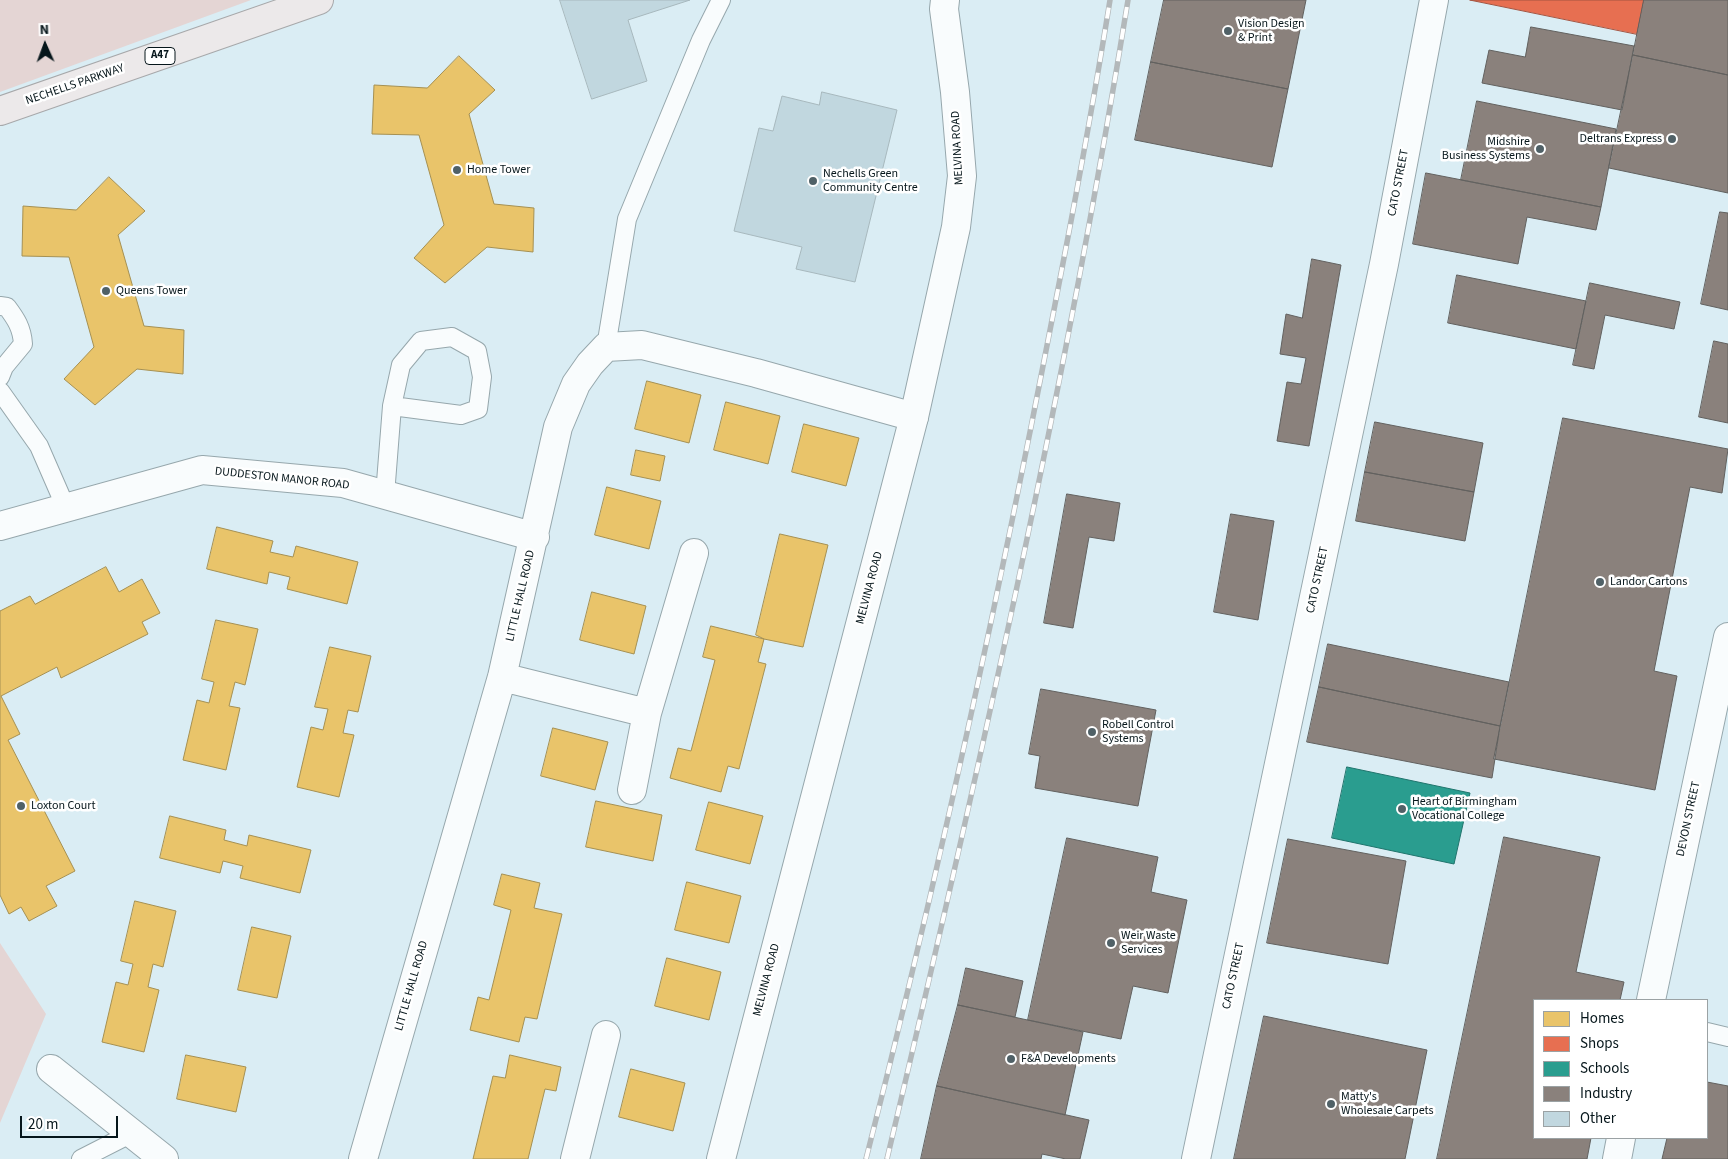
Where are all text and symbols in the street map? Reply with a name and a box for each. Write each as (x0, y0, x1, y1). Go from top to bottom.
place label: Vision Design & Print (1238, 17, 1305, 45)
north arrow (20, 20, 70, 70)
text: N (39, 20, 49, 40)
marker: Vision Design & Print (1222, 25, 1234, 37)
road number: A47 (145, 48, 175, 64)
street label: NECHELLS PARKWAY (24, 61, 126, 109)
street label: MELVINA ROAD (949, 110, 967, 186)
place label: Deltrans Express (1580, 132, 1662, 146)
marker: Deltrans Express (1666, 133, 1678, 145)
place label: Midshire Business Systems (1442, 135, 1530, 163)
marker: Midshire Business Systems (1534, 143, 1546, 155)
street label: CATO STREET (1385, 148, 1413, 218)
place label: Home Tower (467, 163, 530, 177)
marker: Home Tower (451, 164, 463, 176)
place label: Nechells Green Community Centre (823, 167, 918, 195)
marker: Nechells Green Community Centre (807, 175, 819, 187)
place label: Queens Tower (116, 284, 187, 298)
marker: Queens Tower (100, 285, 112, 297)
street label: DUDDESTON MANOR ROAD (214, 465, 350, 493)
street label: CATO STREET (1304, 545, 1332, 615)
street label: LITTLE HALL ROAD (503, 549, 539, 643)
street label: MELVINA ROAD (853, 550, 887, 626)
place label: Landor Cartons (1610, 575, 1687, 589)
marker: Landor Cartons (1594, 576, 1606, 588)
place label: Robell Control Systems (1102, 718, 1174, 746)
marker: Robell Control Systems (1086, 726, 1098, 738)
street label: DEVON STREET (1674, 780, 1704, 858)
place label: Heart of Birmingham Vocational College (1412, 795, 1517, 823)
place label: Loxton Court (31, 799, 96, 813)
marker: Loxton Court (15, 800, 27, 812)
marker: Heart of Birmingham Vocational College (1396, 803, 1408, 815)
place label: Weir Waste Services (1121, 929, 1176, 957)
marker: Weir Waste Services (1105, 937, 1117, 949)
street label: LITTLE HALL ROAD (392, 939, 432, 1033)
street label: CATO STREET (1220, 941, 1248, 1011)
street label: MELVINA ROAD (750, 942, 784, 1018)
legend (1533, 999, 1708, 1139)
text: Homes (1580, 1008, 1624, 1029)
text: Shops (1580, 1033, 1619, 1054)
place label: F&A Developments (1021, 1052, 1116, 1066)
marker: F&A Developments (1005, 1053, 1017, 1065)
text: Schools (1580, 1058, 1629, 1079)
text: Industry (1580, 1083, 1632, 1104)
place label: Matty's Wholesale Carpets (1341, 1090, 1433, 1118)
marker: Matty's Wholesale Carpets (1325, 1098, 1337, 1110)
scale bar (22, 1106, 120, 1138)
text: Other (1580, 1108, 1616, 1129)
text: 20 m (28, 1114, 58, 1135)

